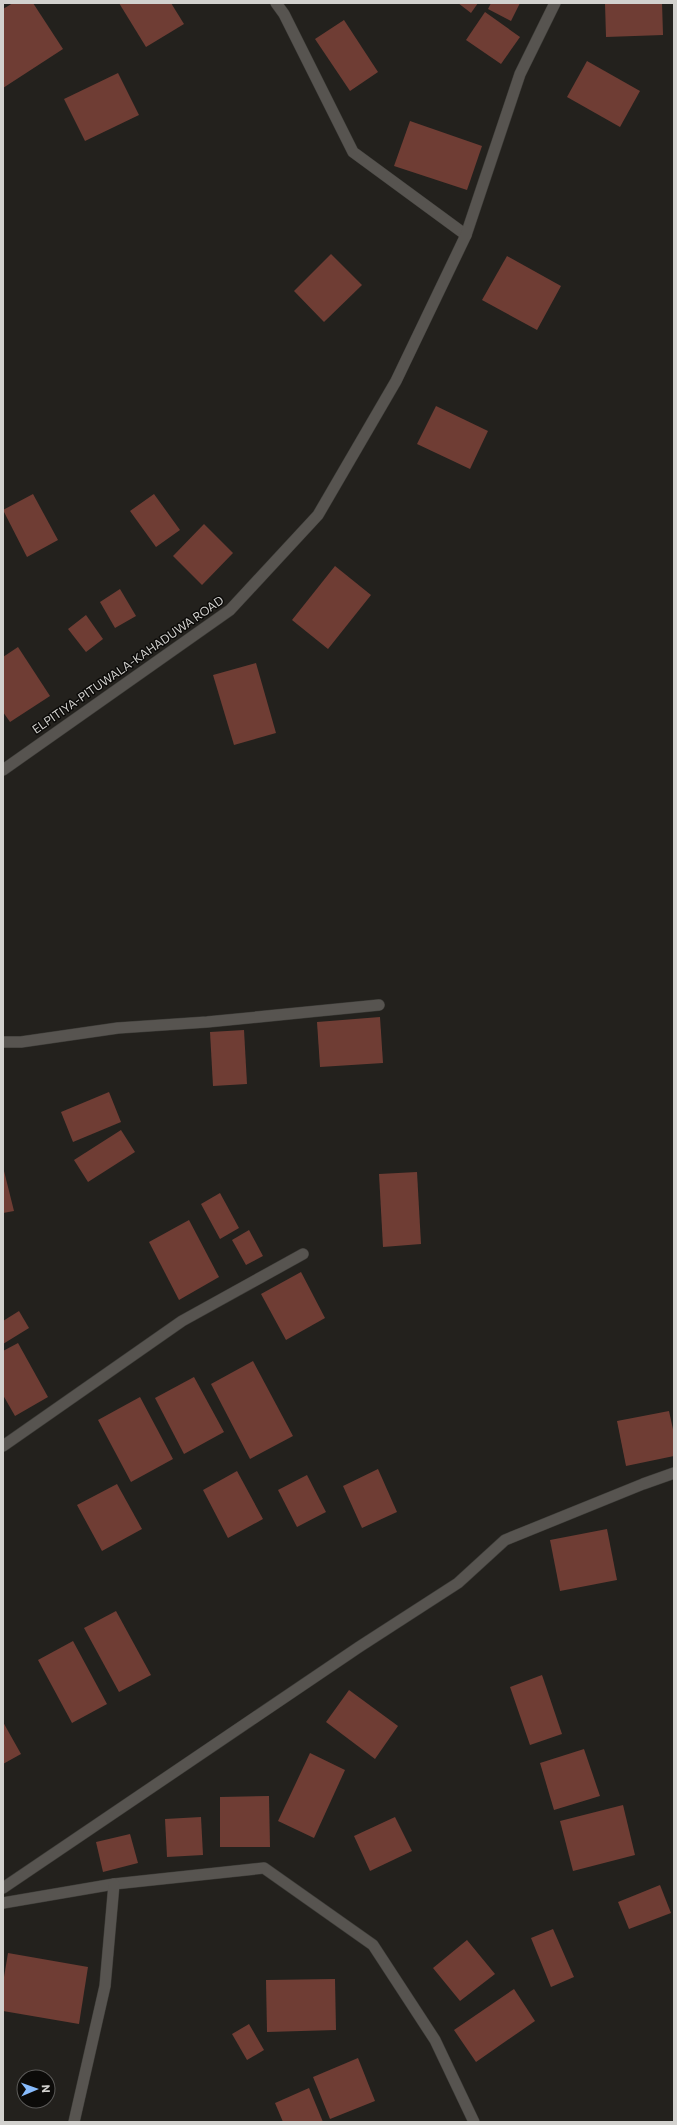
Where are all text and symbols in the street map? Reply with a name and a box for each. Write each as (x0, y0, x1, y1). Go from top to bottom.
street label: ELPITIYA-PITUWALA-KAHADUWA ROAD (29, 592, 226, 736)
north arrow (16, 2069, 56, 2109)
text: N (40, 2084, 53, 2093)

